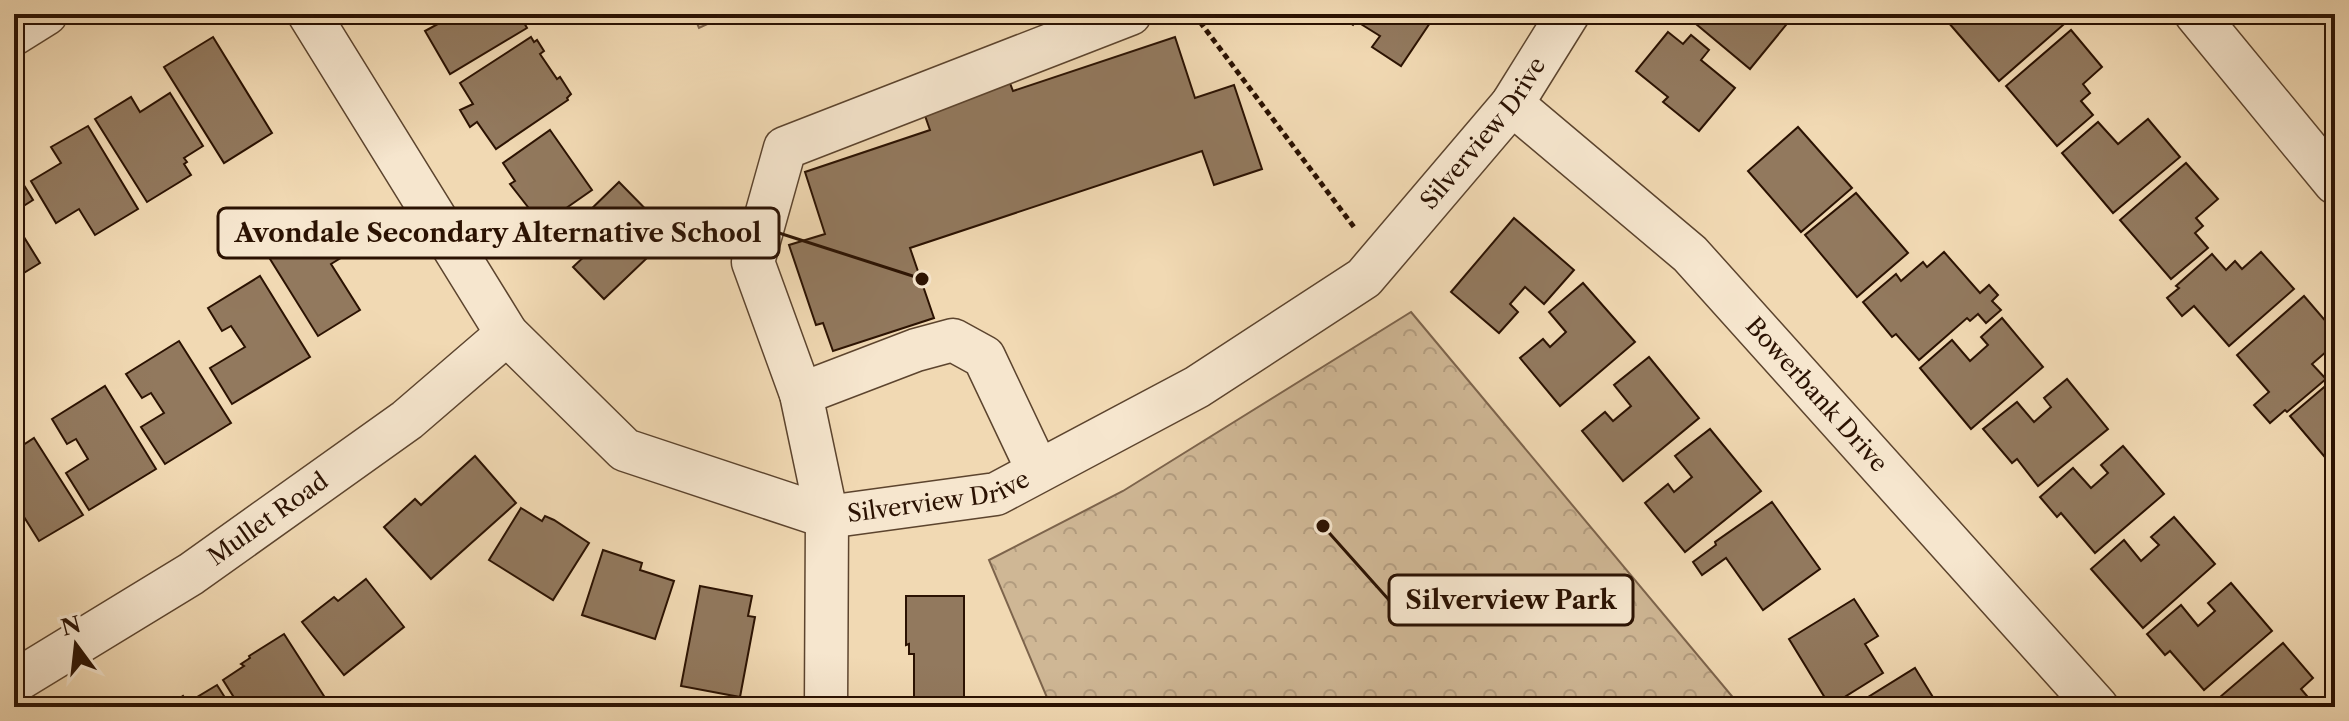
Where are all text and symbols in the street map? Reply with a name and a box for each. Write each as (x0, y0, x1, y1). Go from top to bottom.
street label: Silverview Drive (1414, 52, 1551, 215)
callout: Avondale Secondary Alternative School (218, 208, 779, 258)
text: Avondale Secondary Alternative School (233, 217, 762, 249)
street label: Bowerbank Drive (1740, 311, 1894, 478)
street label: Silverview Drive (845, 464, 1034, 528)
street label: Mullet Road (202, 466, 334, 571)
callout: Silverview Park (1389, 575, 1633, 625)
text: Silverview Park (1405, 584, 1618, 616)
north arrow (36, 605, 116, 685)
text: N (58, 611, 84, 642)

